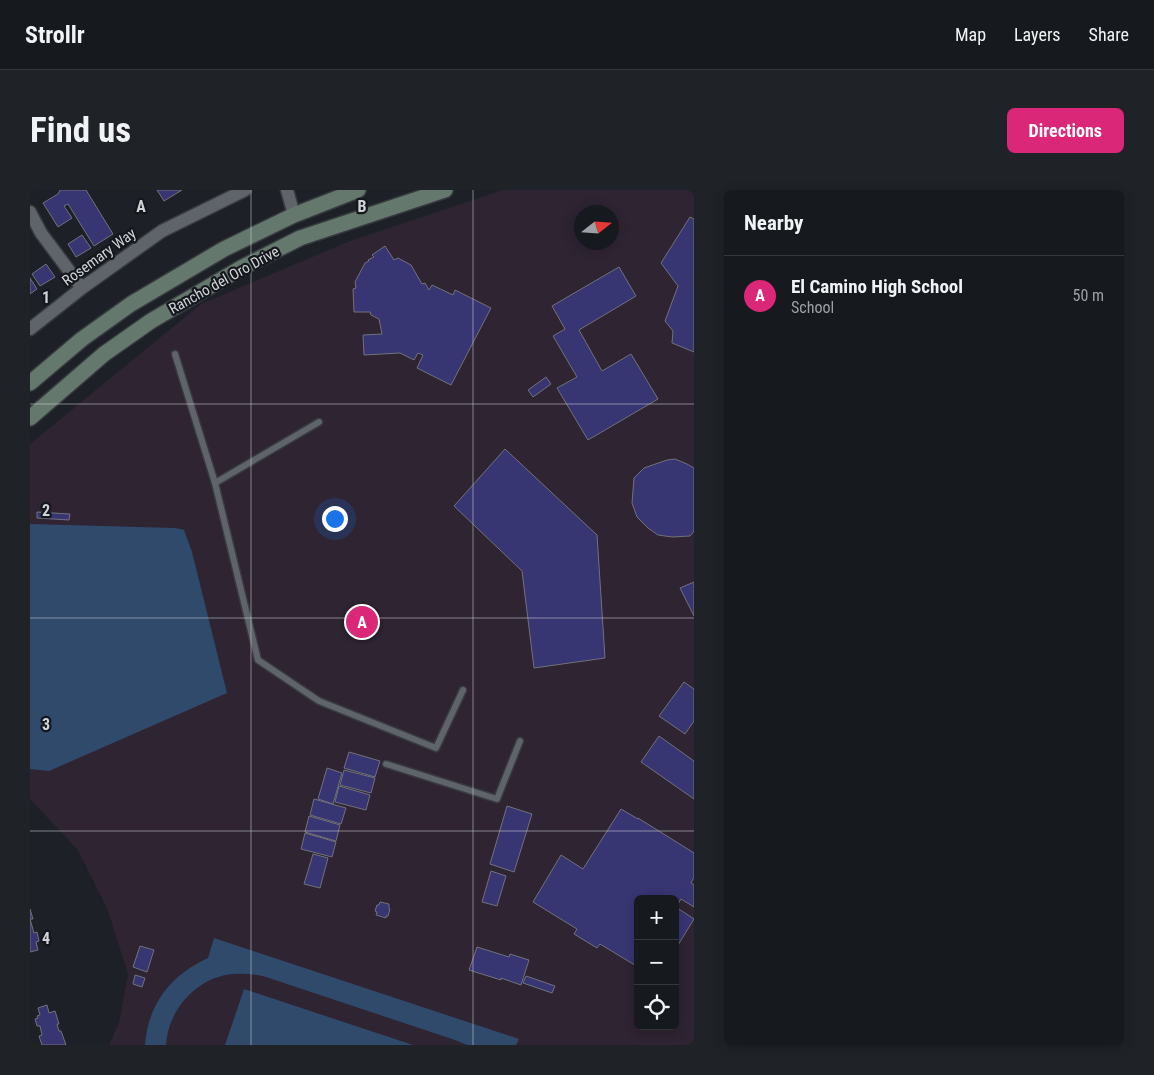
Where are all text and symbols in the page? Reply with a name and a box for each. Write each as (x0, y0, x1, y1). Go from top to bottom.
text: Strollr (25, 21, 85, 49)
text: Map (955, 24, 986, 45)
text: Layers (1014, 24, 1061, 45)
text: Share (1089, 24, 1129, 45)
button: Directions (1007, 108, 1124, 153)
text: Find us (30, 110, 131, 151)
text: A (136, 197, 146, 216)
text: B (358, 197, 367, 216)
north arrow (574, 205, 619, 250)
text: Nearby (744, 211, 803, 235)
street label: Rosemary Way (59, 224, 139, 290)
street label: Rancho del Oro Drive (166, 242, 282, 318)
text: El Camino High School (791, 275, 963, 298)
text: A (755, 286, 765, 305)
text: 50 m (1072, 286, 1104, 305)
text: 1 (42, 288, 50, 307)
text: School (791, 298, 834, 317)
text: 2 (42, 501, 50, 520)
your location (322, 506, 348, 532)
pin: A (346, 603, 378, 641)
text: 3 (42, 715, 50, 734)
map controls (634, 895, 679, 1030)
button: + (634, 895, 679, 940)
text: 4 (42, 929, 50, 948)
button: − (634, 940, 679, 985)
button: locate (634, 985, 679, 1030)

